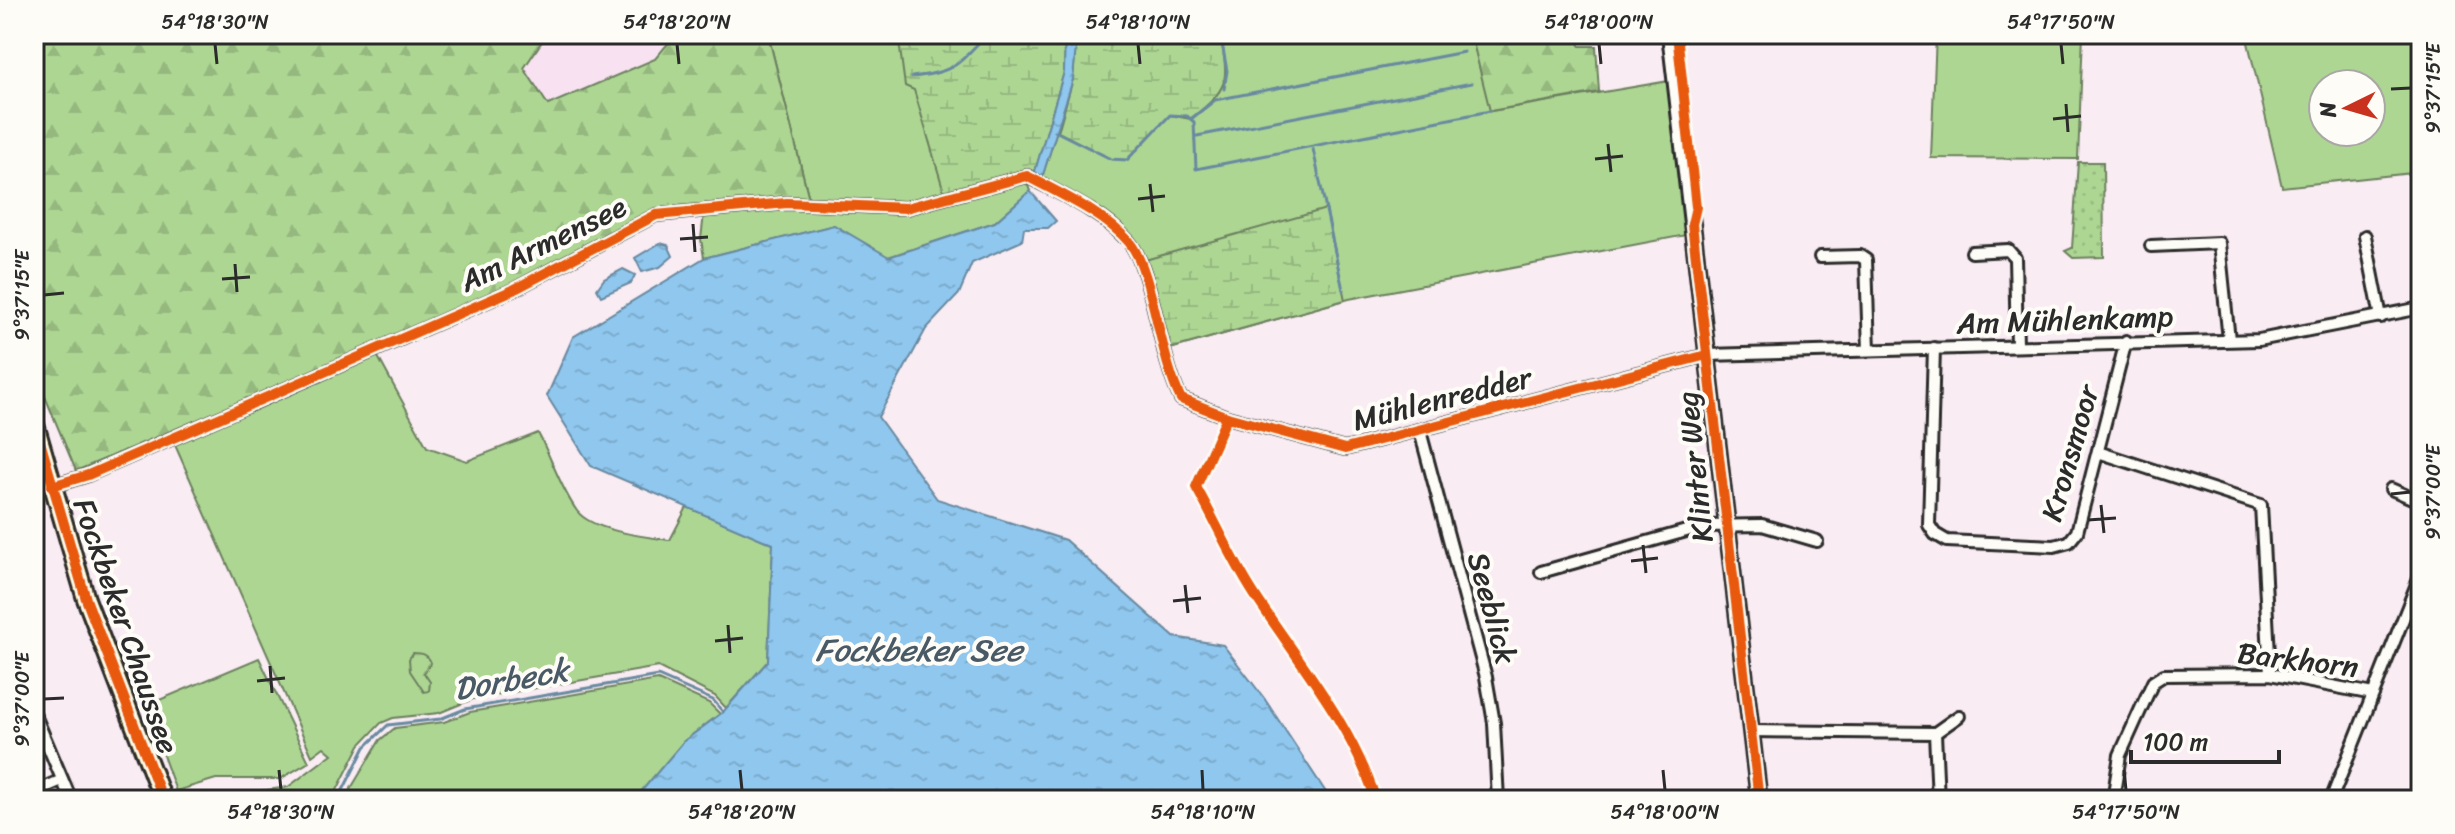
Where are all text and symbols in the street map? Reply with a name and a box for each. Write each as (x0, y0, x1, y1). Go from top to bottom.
text: 54°18'30"N (161, 5, 269, 40)
text: 54°18'20"N (623, 5, 731, 40)
text: 54°18'10"N (1086, 5, 1191, 40)
text: 54°18'00"N (1545, 5, 1654, 40)
text: 54°17'50"N (2007, 5, 2115, 40)
text: 9°37'15"E (2416, 41, 2451, 133)
north arrow (2307, 68, 2387, 148)
text: N (2307, 100, 2348, 120)
street label: Am Armensee (449, 180, 636, 308)
text: 9°37'15"E (5, 248, 40, 340)
street label: Am Mühlenkamp (1955, 289, 2174, 351)
street label: Mühlenredder (1347, 350, 1539, 447)
street label: Kronsmoor (2025, 377, 2116, 528)
street label: Klinter Weg (1660, 389, 1730, 545)
text: 9°37'00"E (2416, 442, 2451, 540)
street label: Fockbeker Chaussee (57, 491, 195, 761)
street label: Seeblick (1451, 546, 1533, 671)
water label: Fockbeker See (815, 622, 1026, 679)
street label: Barkhorn (2234, 626, 2362, 694)
water label: Dorbeck (449, 641, 577, 718)
text: 9°37'00"E (5, 649, 40, 747)
scale bar (2131, 714, 2279, 764)
text: 100 m (2143, 721, 2208, 763)
text: 54°18'30"N (227, 795, 335, 830)
text: 54°18'20"N (688, 795, 796, 830)
text: 54°18'10"N (1151, 795, 1256, 830)
text: 54°18'00"N (1611, 795, 1720, 830)
text: 54°17'50"N (2072, 795, 2180, 830)

